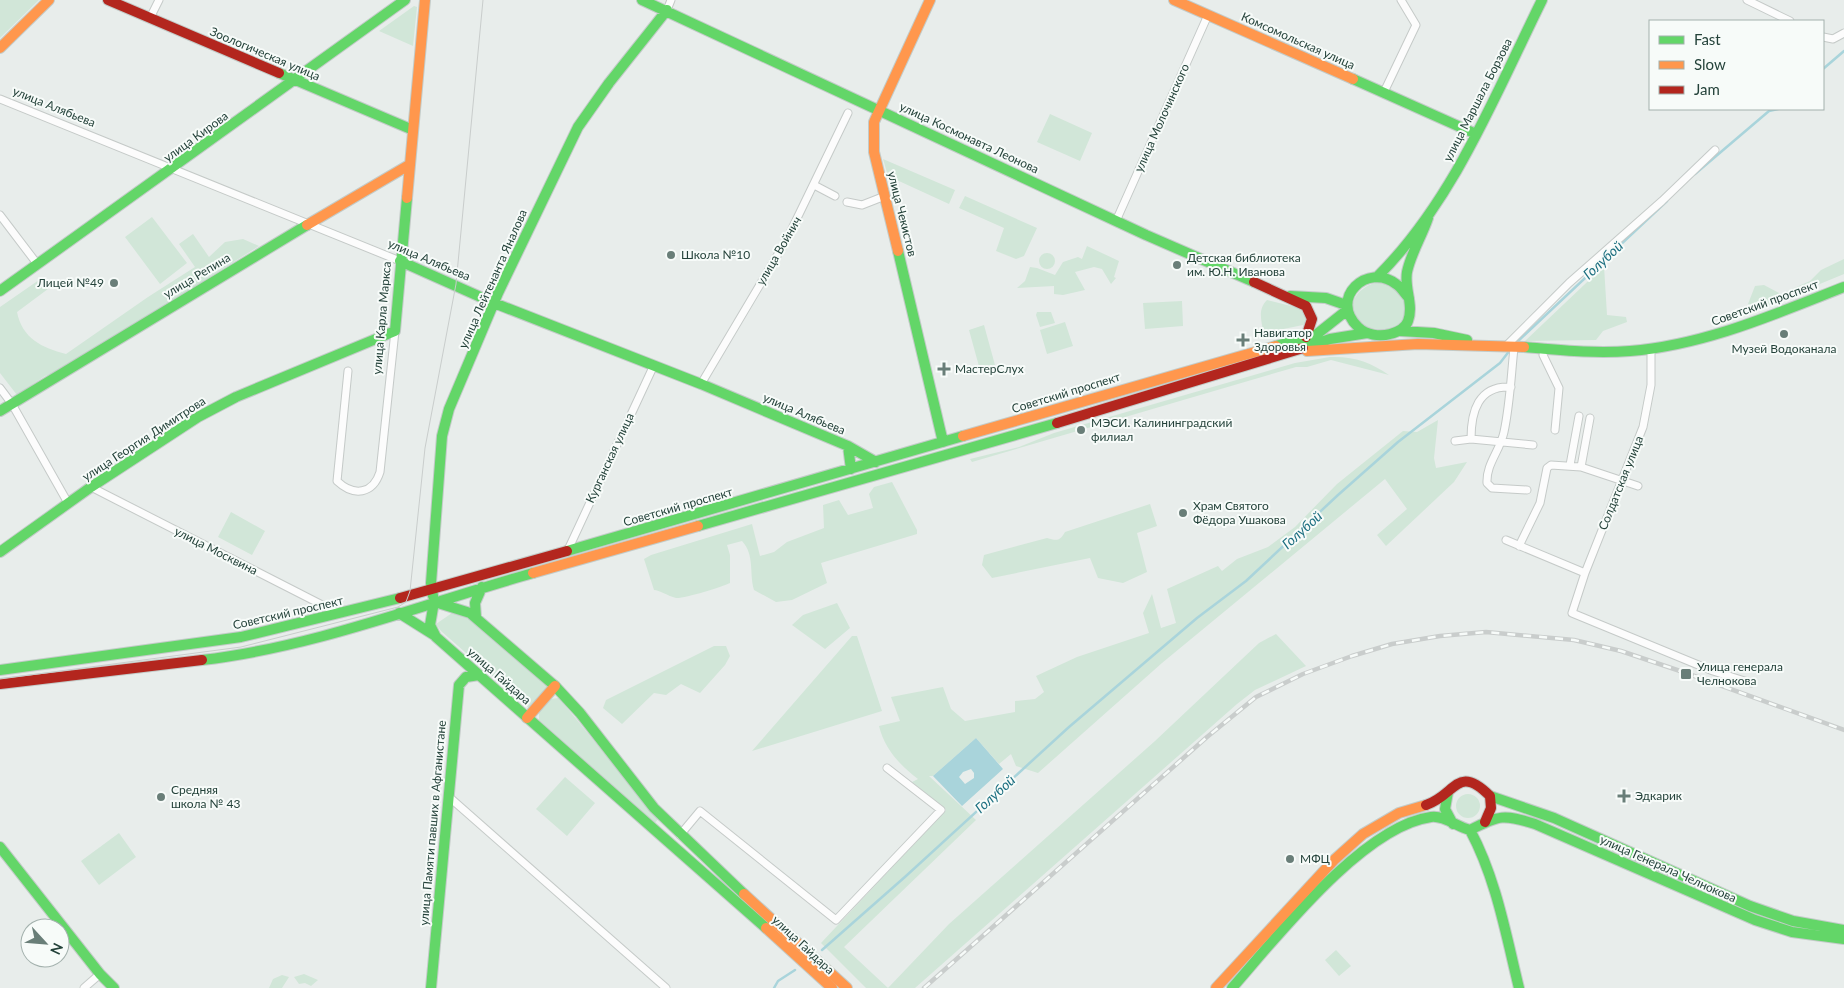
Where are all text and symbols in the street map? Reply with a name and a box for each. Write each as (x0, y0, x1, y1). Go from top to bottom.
street label: Комсомольская улица (1239, 9, 1357, 72)
legend (1649, 20, 1824, 110)
street label: Зоологическая улица (208, 24, 323, 84)
text: Fast (1694, 30, 1721, 48)
street label: улица Маршала Борзова (1440, 36, 1515, 164)
text: Slow (1694, 55, 1726, 73)
street label: улица Молочинского (1131, 61, 1192, 174)
text: Jam (1694, 80, 1720, 98)
street label: улица Алябьева (11, 83, 98, 130)
street label: улица Космонавта Леонова (897, 99, 1041, 176)
street label: улица Кирова (160, 108, 231, 165)
street label: улица Чекистов (885, 170, 920, 258)
street label: улица Лейтенанта Яналова (455, 207, 530, 351)
street label: улица Войнич (753, 214, 804, 288)
street label: улица Алябьева (386, 235, 473, 284)
water label: Голубой (1579, 237, 1626, 282)
place label: Школа №10 (681, 247, 750, 262)
marker: Школа №10 (665, 249, 677, 261)
street label: улица Репина (161, 250, 233, 301)
place label: Детская библиотека им. Ю.Н. Иванова (1187, 250, 1301, 279)
marker: Детская библиотека им. Ю.Н. Иванова (1171, 259, 1183, 271)
street label: улица Карла Маркса (369, 261, 394, 375)
place label: Лицей №49 (36, 275, 104, 290)
street label: Советский проспект (1709, 276, 1820, 329)
marker: Лицей №49 (108, 277, 120, 289)
place label: Навигатор Здоровья (1254, 325, 1312, 354)
marker: Музей Водоканала (1778, 328, 1790, 340)
marker: Навигатор Здоровья (1236, 333, 1250, 347)
place label: Музей Водоканала (1731, 341, 1837, 356)
place label: МастерСлух (955, 361, 1024, 376)
marker: МастерСлух (937, 362, 951, 376)
street label: Советский проспект (1010, 369, 1122, 416)
street label: улица Алябьева (761, 389, 848, 438)
street label: улица Георгия Димитрова (79, 393, 208, 484)
street label: Курганская улица (582, 410, 637, 505)
place label: МЭСИ. Калининградский филиал (1091, 415, 1232, 444)
marker: МЭСИ. Калининградский филиал (1075, 424, 1087, 436)
street label: Солдатская улица (1595, 433, 1646, 532)
street label: Советский проспект (622, 484, 734, 529)
place label: Храм Святого Фёдора Ушакова (1193, 498, 1286, 527)
marker: Храм Святого Фёдора Ушакова (1177, 507, 1189, 519)
water label: Голубой (1278, 507, 1325, 552)
street label: улица Москвина (172, 523, 260, 578)
street label: Советский проспект (231, 593, 345, 633)
street label: улица Гайдара (464, 644, 534, 707)
place label: Улица генерала Челнокова (1697, 659, 1783, 688)
marker: Улица генерала Челнокова (1679, 667, 1693, 681)
street label: улица Памяти павших в Афганистане (416, 720, 449, 926)
water label: Голубой (971, 771, 1018, 816)
place label: Средняя школа № 43 (171, 782, 240, 811)
place label: Эдкарик (1635, 788, 1683, 803)
marker: Эдкарик (1617, 789, 1631, 803)
marker: Средняя школа № 43 (155, 791, 167, 803)
street label: улица Генерала Челнокова (1598, 832, 1739, 905)
place label: МФЦ (1300, 851, 1331, 866)
marker: МФЦ (1284, 853, 1296, 865)
street label: улица Гайдара (769, 912, 838, 977)
north arrow (20, 918, 70, 968)
text: N (47, 940, 67, 957)

